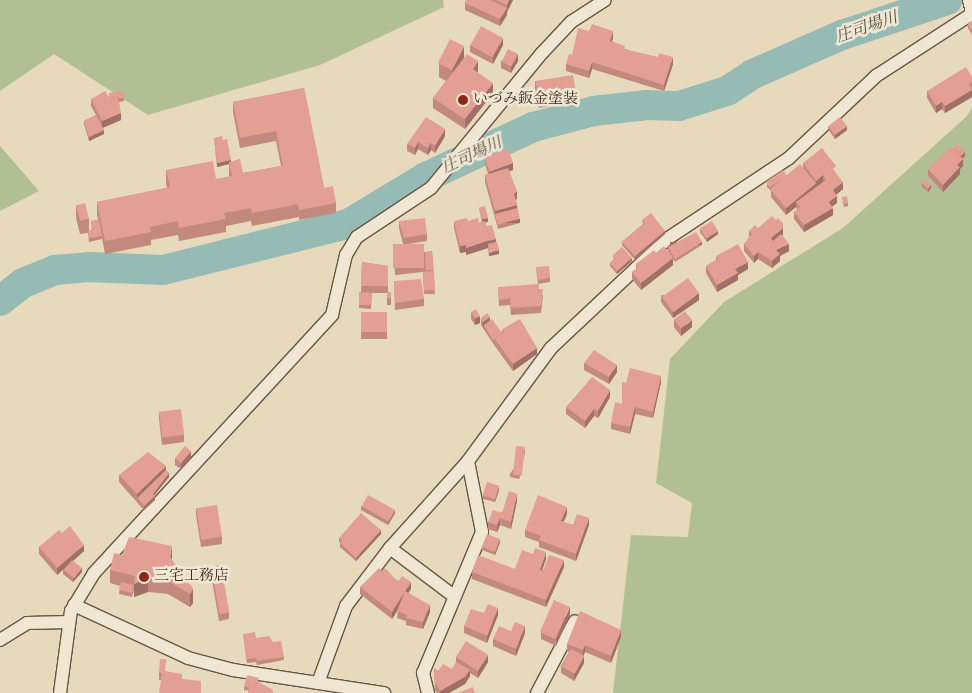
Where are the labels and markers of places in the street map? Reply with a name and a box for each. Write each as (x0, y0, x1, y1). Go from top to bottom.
place label: いづみ鈑金塗装 (473, 91, 578, 109)
marker: いづみ鈑金塗装 (457, 94, 469, 106)
place label: 三宅工務店 (154, 568, 229, 586)
marker: 三宅工務店 (138, 571, 150, 583)

